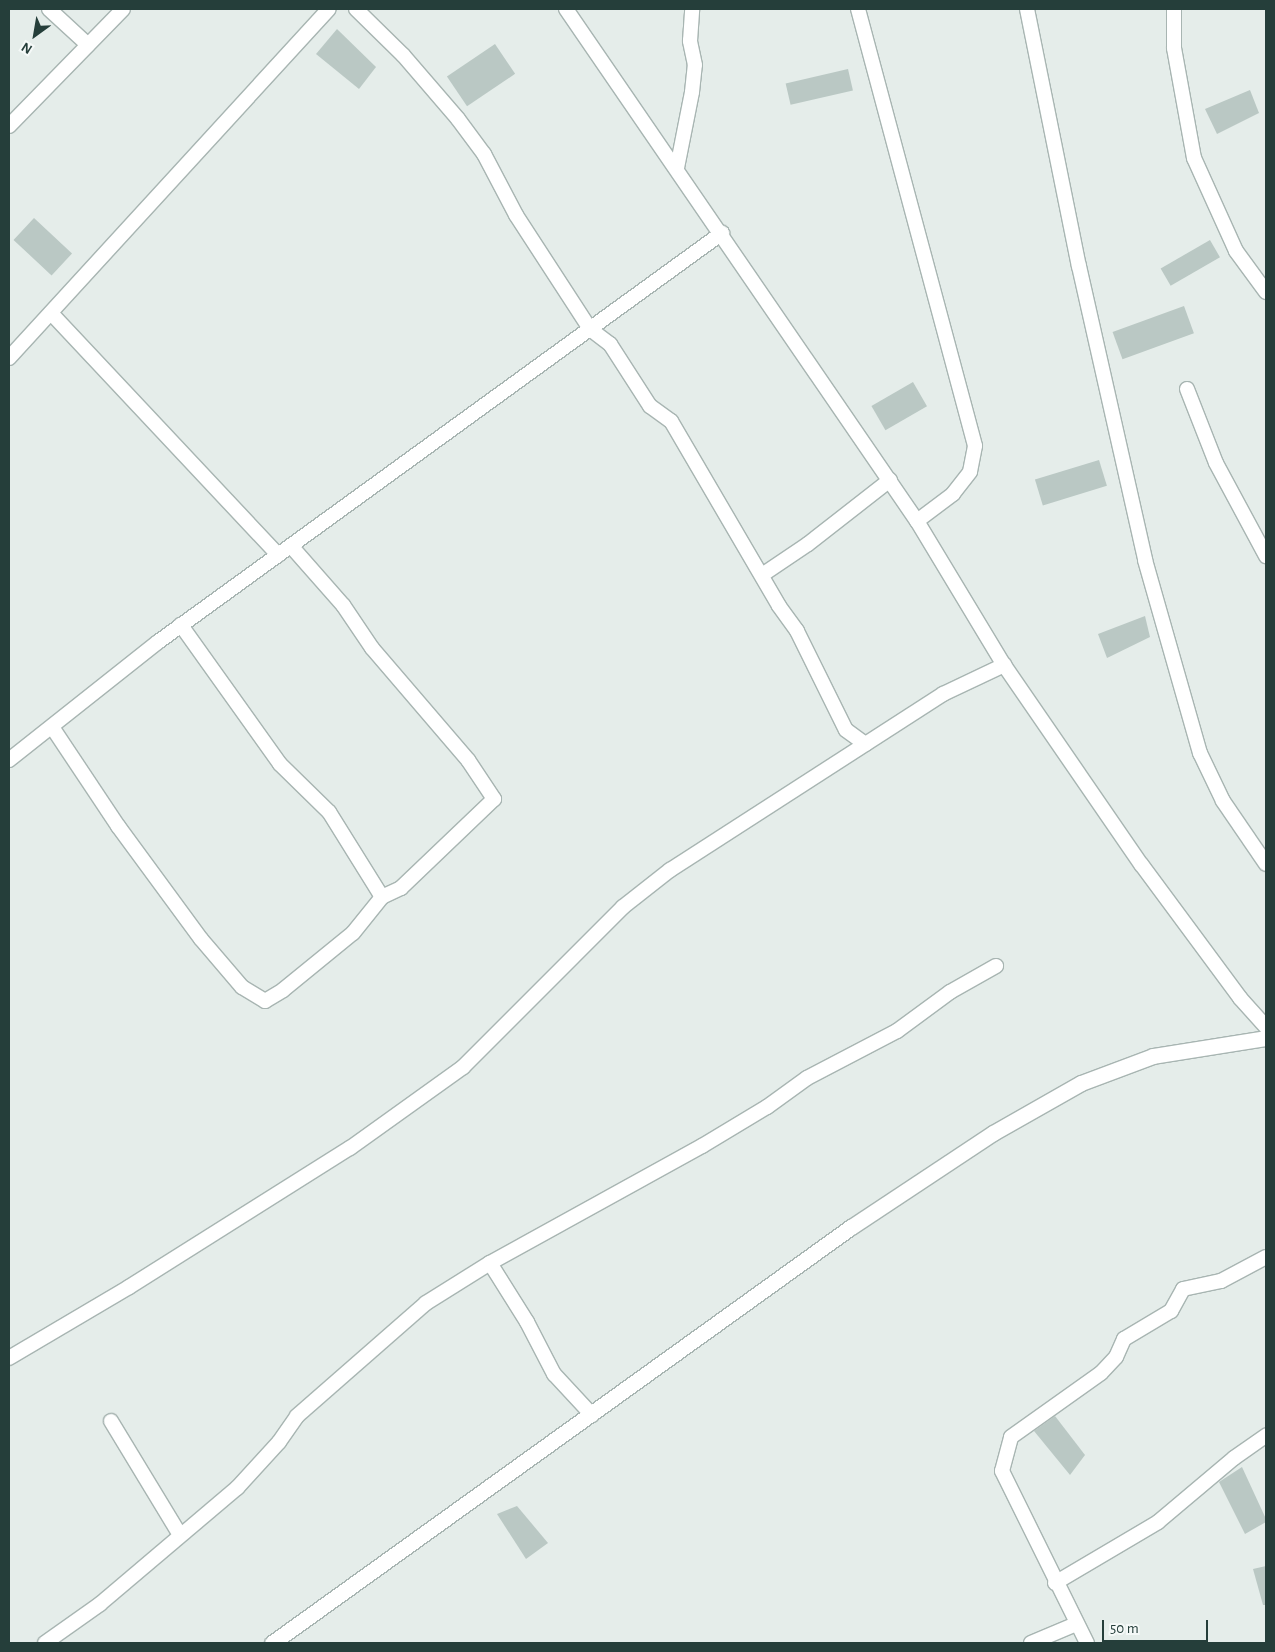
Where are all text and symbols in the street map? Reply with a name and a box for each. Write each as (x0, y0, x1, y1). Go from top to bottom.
north arrow (10, 10, 60, 60)
text: N (19, 39, 35, 56)
scale bar (1105, 1610, 1211, 1642)
text: 50 m (1110, 1621, 1139, 1636)

